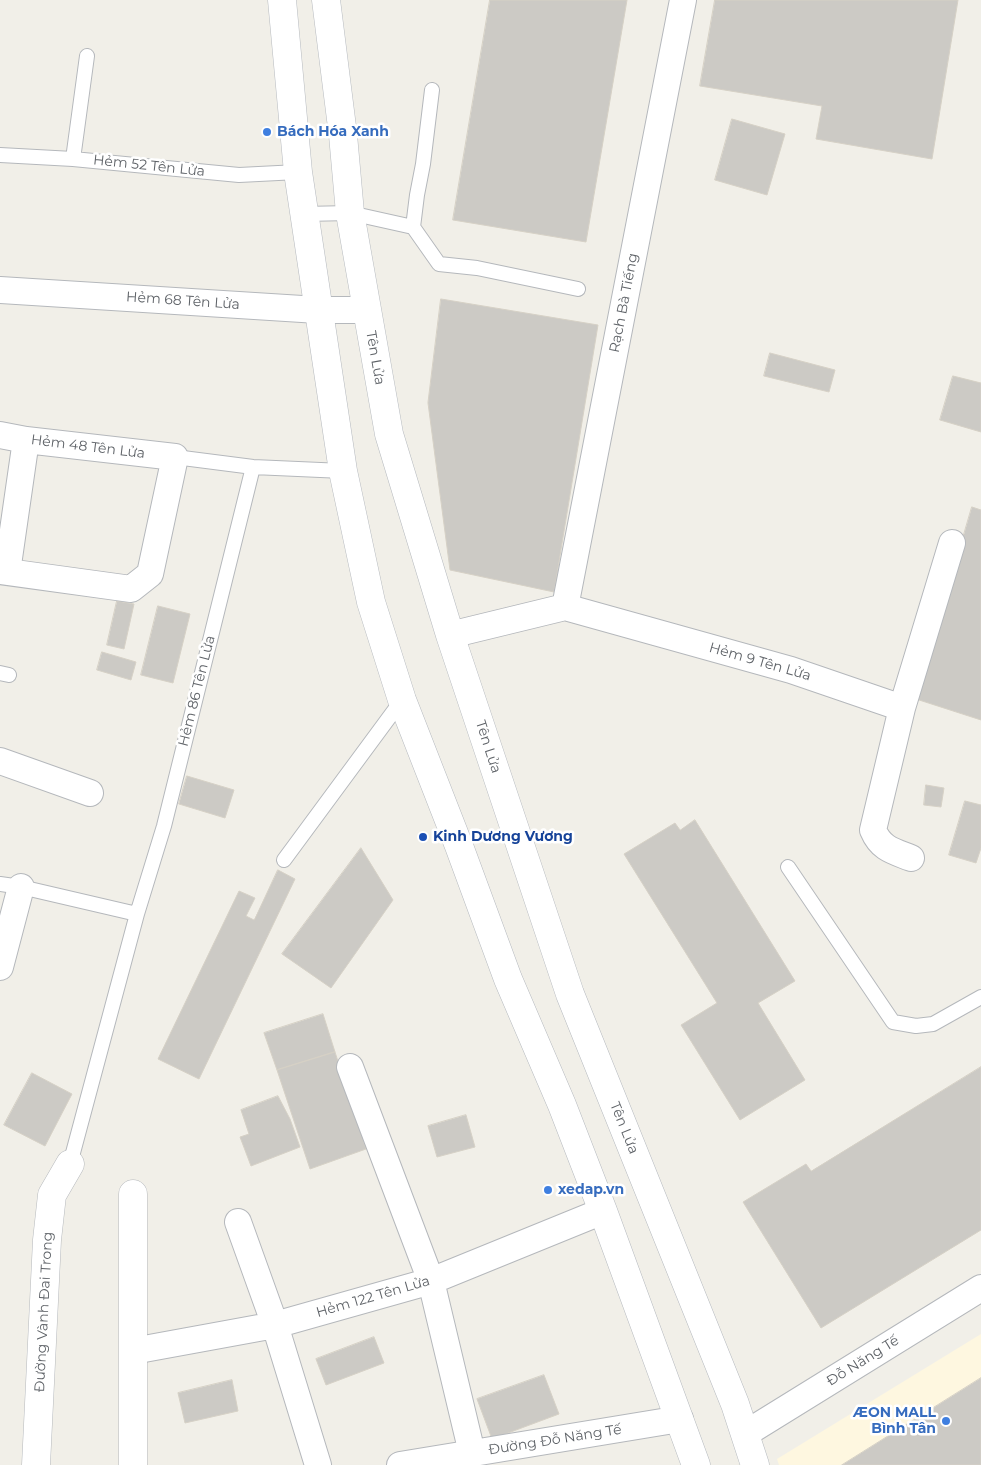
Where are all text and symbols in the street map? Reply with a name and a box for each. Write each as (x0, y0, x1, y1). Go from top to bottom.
place label: Bách Hóa Xanh (277, 124, 389, 140)
marker: Bách Hóa Xanh (261, 126, 273, 138)
street label: Hẻm 52 Tên Lửa (92, 152, 206, 180)
street label: Rạch Bà Tiếng (606, 252, 642, 354)
street label: Hẻm 68 Tên Lửa (126, 289, 240, 313)
street label: Tên Lửa (362, 330, 388, 386)
street label: Hẻm 48 Tên Lửa (30, 432, 146, 462)
street label: Hẻm 86 Tên Lửa (175, 634, 219, 748)
street label: Hẻm 9 Tên Lửa (707, 639, 813, 685)
street label: Tên Lửa (472, 718, 504, 776)
place label: Kinh Dương Vương (433, 829, 573, 845)
marker: Kinh Dương Vương (417, 831, 429, 843)
street label: Tên Lửa (606, 1100, 642, 1156)
place label: xedap.vn (558, 1182, 624, 1198)
marker: xedap.vn (542, 1184, 554, 1196)
street label: Đường Vành Đai Trong (31, 1231, 57, 1393)
street label: Hẻm 122 Tên Lửa (314, 1273, 432, 1321)
street label: Đỗ Năng Tế (824, 1332, 902, 1390)
place label: ÆON MALL Bình Tân (853, 1405, 936, 1438)
marker: ÆON MALL Bình Tân (940, 1415, 952, 1427)
street label: Đường Đỗ Năng Tế (487, 1421, 623, 1459)

